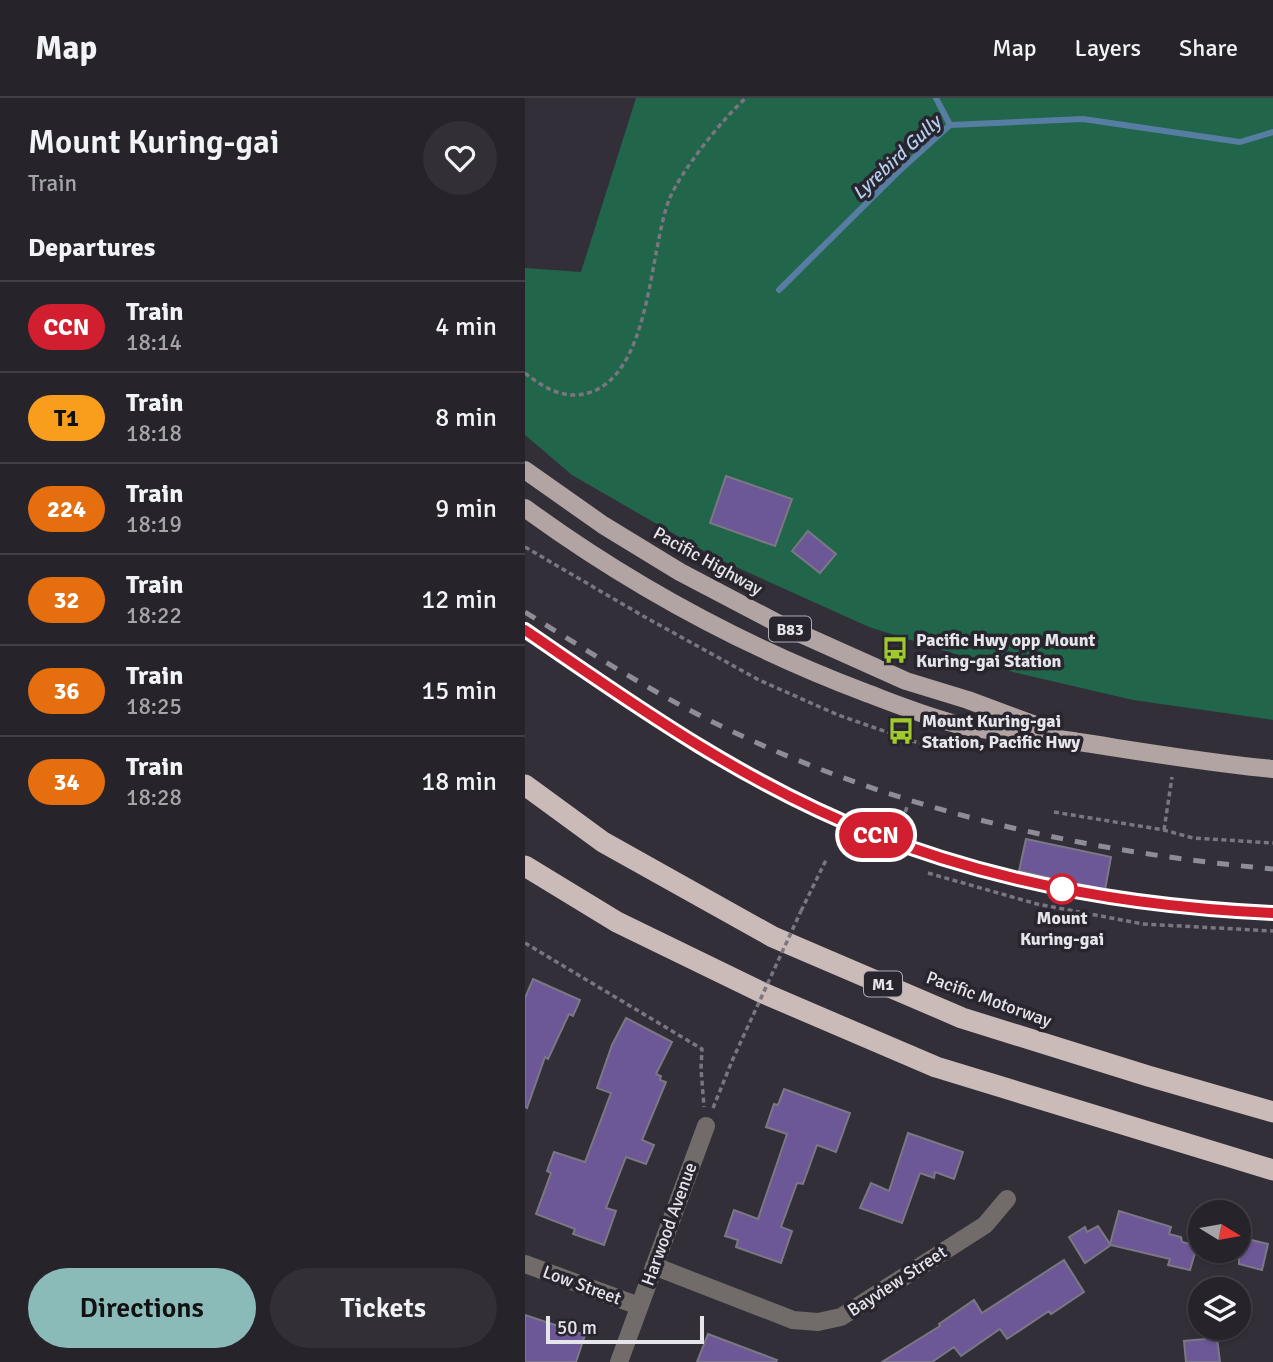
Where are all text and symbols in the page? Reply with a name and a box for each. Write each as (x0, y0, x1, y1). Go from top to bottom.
text: Map (35, 28, 97, 69)
text: Map (992, 33, 1037, 63)
text: Layers (1075, 33, 1141, 63)
text: Share (1179, 33, 1238, 63)
water label: Lyrebird Gully (847, 109, 948, 205)
button: heart (423, 121, 497, 195)
text: Mount Kuring-gai (28, 122, 279, 163)
text: Train (28, 169, 77, 198)
text: Departures (28, 232, 155, 264)
text: Train (126, 296, 184, 328)
text: 4 min (435, 311, 497, 343)
text: CCN (44, 312, 89, 342)
text: 18:14 (126, 328, 182, 357)
text: Train (126, 387, 184, 419)
text: 8 min (435, 402, 497, 434)
text: T1 (54, 403, 79, 433)
text: 18:18 (126, 419, 182, 448)
text: Train (126, 478, 184, 510)
text: 9 min (435, 493, 497, 525)
text: 224 (47, 494, 86, 524)
text: 18:19 (126, 510, 182, 539)
street label: Pacific Highway (650, 522, 767, 600)
text: Train (126, 569, 184, 601)
text: 12 min (421, 584, 497, 616)
text: 32 (54, 585, 79, 615)
text: 18:22 (126, 601, 182, 630)
road number: B83 (769, 616, 811, 642)
place label: Pacific Hwy opp Mount Kuring-gai Station (916, 629, 1096, 672)
bus stop icon: Pacific Hwy opp Mount Kuring-gai Station (880, 635, 910, 665)
text: Train (126, 660, 184, 692)
text: 15 min (421, 675, 497, 707)
text: 36 (54, 676, 79, 706)
text: 18:25 (126, 692, 182, 721)
place label: Mount Kuring-gai Station, Pacific Hwy (922, 710, 1080, 753)
bus stop icon: Mount Kuring-gai Station, Pacific Hwy (886, 716, 916, 746)
text: Train (126, 751, 184, 783)
text: 18 min (421, 766, 497, 798)
text: 34 (54, 767, 79, 797)
text: 18:28 (126, 783, 182, 812)
line badge: CCN (836, 812, 916, 858)
text: CCN (853, 820, 899, 850)
marker: Mount Kuring-gai (1047, 874, 1077, 904)
place label: Mount Kuring-gai (1020, 907, 1104, 950)
street label: Pacific Motorway (923, 966, 1055, 1032)
road number: M1 (864, 972, 902, 996)
street label: Harwood Avenue (637, 1159, 701, 1289)
north arrow (1188, 1200, 1251, 1264)
map controls (1188, 1200, 1251, 1340)
street label: Bayview Street (843, 1241, 951, 1321)
street label: Low Street (540, 1261, 624, 1309)
button: Directions (28, 1268, 256, 1348)
button: Tickets (270, 1268, 497, 1348)
button: layers (1188, 1277, 1251, 1340)
scale bar (546, 1313, 703, 1345)
text: 50 m (557, 1316, 597, 1340)

